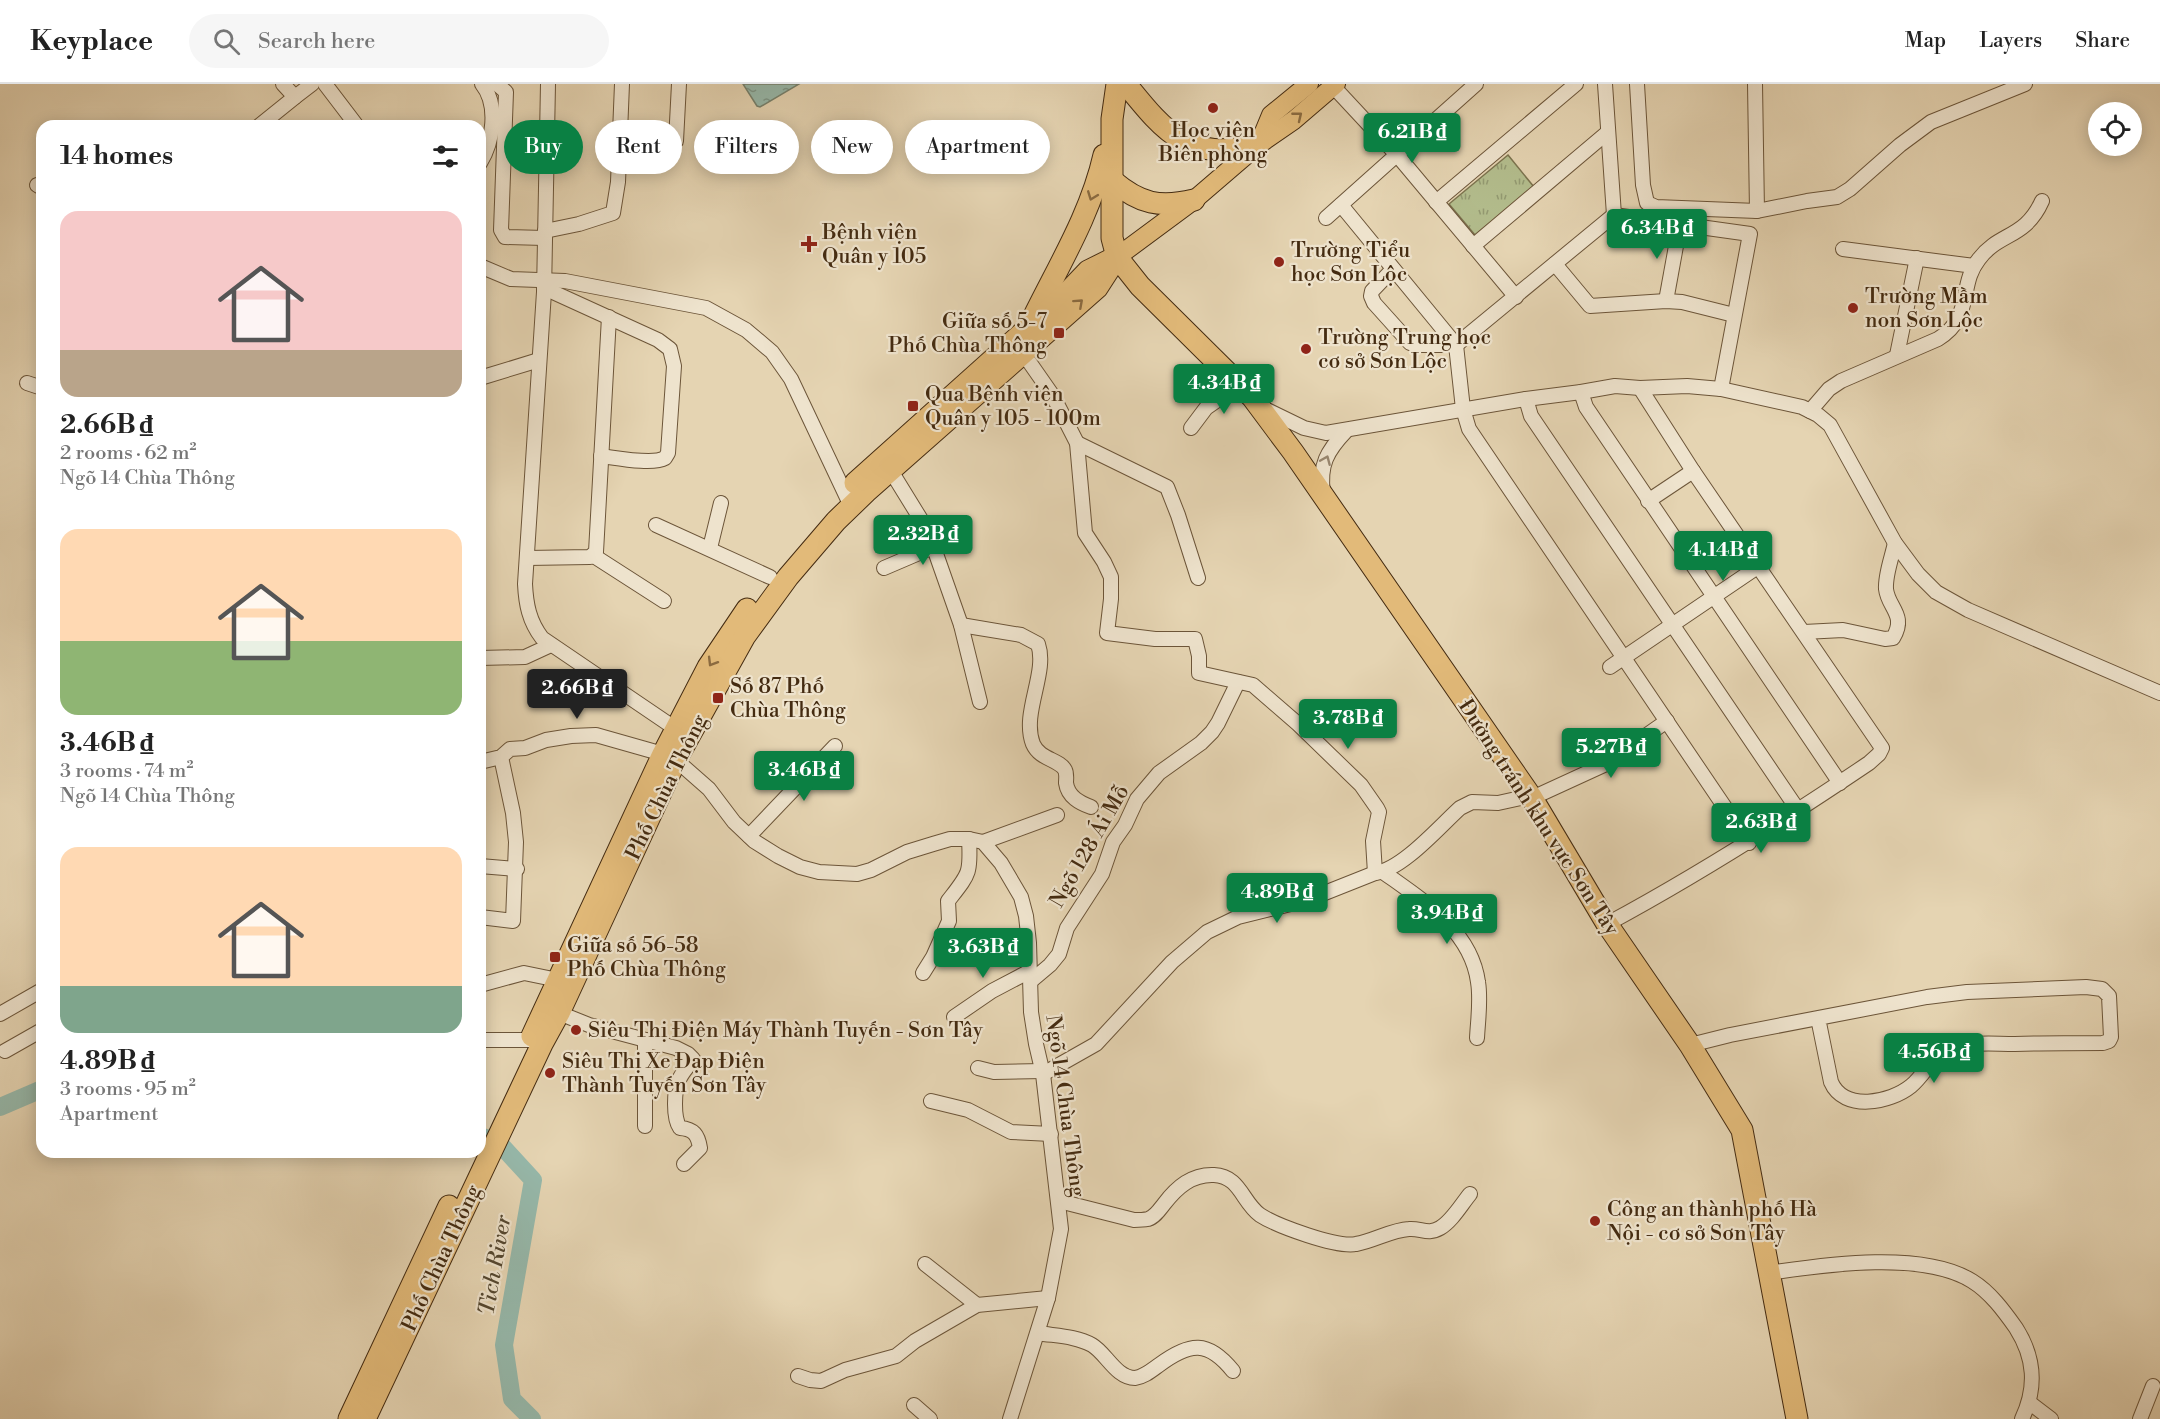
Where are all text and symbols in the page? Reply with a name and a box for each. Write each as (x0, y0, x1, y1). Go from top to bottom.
search box (189, 14, 609, 68)
text: Keyplace (30, 24, 153, 59)
icon: search (210, 25, 243, 58)
text: Search here (258, 28, 375, 55)
text: Map (1905, 28, 1946, 54)
text: Layers (1979, 28, 2042, 54)
text: Share (2075, 28, 2130, 54)
marker: Học viện Biên phòng (1206, 101, 1220, 115)
map controls (2088, 102, 2142, 156)
button: locate (2088, 102, 2142, 156)
one-way arrow (1291, 112, 1302, 123)
pin: 6.21B ₫ (1357, 113, 1467, 164)
place label: Học viện Biên phòng (1158, 118, 1268, 168)
chip: Buy (504, 120, 583, 174)
chip: Rent (595, 120, 682, 174)
chip: Filters (694, 120, 799, 174)
chip: New (811, 120, 893, 174)
chip: Apartment (905, 120, 1050, 174)
text: 6.21B ₫ (1378, 120, 1446, 145)
text: 14 homes (60, 140, 173, 172)
icon: filters (429, 140, 462, 173)
one-way arrow (1087, 190, 1099, 201)
pin: 6.34B ₫ (1602, 209, 1712, 260)
text: 6.34B ₫ (1621, 216, 1693, 241)
place label: Bệnh viện Quân y 105 (821, 220, 926, 270)
marker: Bệnh viện Quân y 105 (800, 235, 818, 253)
place label: Trường Tiểu học Sơn Lộc (1291, 238, 1410, 288)
icon: home (207, 250, 315, 358)
marker: Trường Tiểu học Sơn Lộc (1272, 255, 1286, 269)
place label: Trường Mầm non Sơn Lộc (1865, 284, 1988, 334)
one-way arrow (1073, 299, 1083, 310)
marker: Trường Mầm non Sơn Lộc (1846, 301, 1860, 315)
place label: Giữa số 5-7 Phố Chùa Thông (888, 309, 1047, 359)
place label: Trường Trung học cơ sở Sơn Lộc (1318, 325, 1491, 375)
marker: Giữa số 5-7 Phố Chùa Thông (1052, 326, 1066, 340)
marker: Trường Trung học cơ sở Sơn Lộc (1299, 342, 1313, 356)
pin: 4.34B ₫ (1169, 364, 1279, 415)
text: 4.34B ₫ (1187, 371, 1261, 396)
place label: Qua Bệnh viện Quân y 105 - 100m (925, 382, 1101, 432)
marker: Qua Bệnh viện Quân y 105 - 100m (906, 399, 920, 413)
text: 2.66B ₫ (60, 409, 153, 441)
text: 2 rooms · 62 m² (60, 441, 196, 466)
one-way arrow (1319, 455, 1331, 466)
text: Ngõ 14 Chùa Thông (60, 466, 235, 491)
pin: 2.32B ₫ (868, 515, 978, 566)
text: 2.32B ₫ (888, 522, 959, 547)
pin: 4.14B ₫ (1668, 531, 1778, 582)
text: 4.14B ₫ (1688, 538, 1758, 563)
icon: home (207, 568, 315, 676)
one-way arrow (707, 656, 719, 666)
pin: 2.66B ₫ (522, 669, 632, 720)
place label: Số 87 Phố Chùa Thông (730, 674, 846, 724)
text: 2.66B ₫ (541, 676, 613, 701)
marker: Số 87 Phố Chùa Thông (711, 691, 725, 705)
street label: Đường tránh khu vực Sơn Tây (1452, 695, 1625, 941)
pin: 3.78B ₫ (1293, 699, 1403, 750)
text: 3.78B ₫ (1313, 706, 1383, 731)
street label: Phố Chùa Thông (620, 710, 713, 865)
text: 3.46B ₫ (60, 727, 154, 759)
pin: 5.27B ₫ (1556, 728, 1666, 779)
text: 5.27B ₫ (1576, 735, 1646, 760)
pin: 3.46B ₫ (749, 751, 859, 802)
text: 3.46B ₫ (768, 758, 840, 783)
text: 3 rooms · 74 m² (60, 759, 193, 784)
street label: Ngõ 128 Ái Mỗ (1043, 780, 1135, 912)
text: Ngõ 14 Chùa Thông (60, 784, 235, 809)
pin: 2.63B ₫ (1706, 803, 1816, 854)
text: 2.63B ₫ (1725, 810, 1797, 835)
pin: 4.89B ₫ (1222, 873, 1332, 924)
text: 4.89B ₫ (1241, 880, 1313, 905)
icon: home (207, 886, 315, 994)
pin: 3.94B ₫ (1392, 894, 1502, 945)
text: 3.94B ₫ (1411, 901, 1483, 926)
pin: 3.63B ₫ (928, 928, 1038, 979)
place label: Giữa số 56-58 Phố Chùa Thông (567, 933, 726, 983)
text: 3.63B ₫ (948, 935, 1018, 960)
marker: Giữa số 56-58 Phố Chùa Thông (548, 950, 562, 964)
street label: Ngõ 14 Chùa Thông (1039, 1013, 1091, 1199)
place label: Siêu Thị Điện Máy Thành Tuyến - Sơn Tây (588, 1018, 984, 1044)
marker: Siêu Thị Điện Máy Thành Tuyến - Sơn Tây (569, 1023, 583, 1037)
pin: 4.56B ₫ (1879, 1033, 1989, 1084)
text: 4.56B ₫ (1898, 1040, 1970, 1065)
text: 4.89B ₫ (60, 1045, 155, 1077)
place label: Siêu Thị Xe Đạp Điện Thành Tuyến Sơn Tây (562, 1049, 767, 1099)
marker: Siêu Thị Xe Đạp Điện Thành Tuyến Sơn Tây (543, 1066, 557, 1080)
text: 3 rooms · 95 m² (60, 1077, 196, 1102)
text: Apartment (60, 1102, 158, 1127)
street label: Phố Chùa Thông (397, 1181, 487, 1336)
place label: Công an thành phố Hà Nội - cơ sở Sơn Tây (1607, 1197, 1817, 1247)
water label: Tich River (473, 1212, 518, 1318)
marker: Công an thành phố Hà Nội - cơ sở Sơn Tây (1588, 1214, 1602, 1228)

